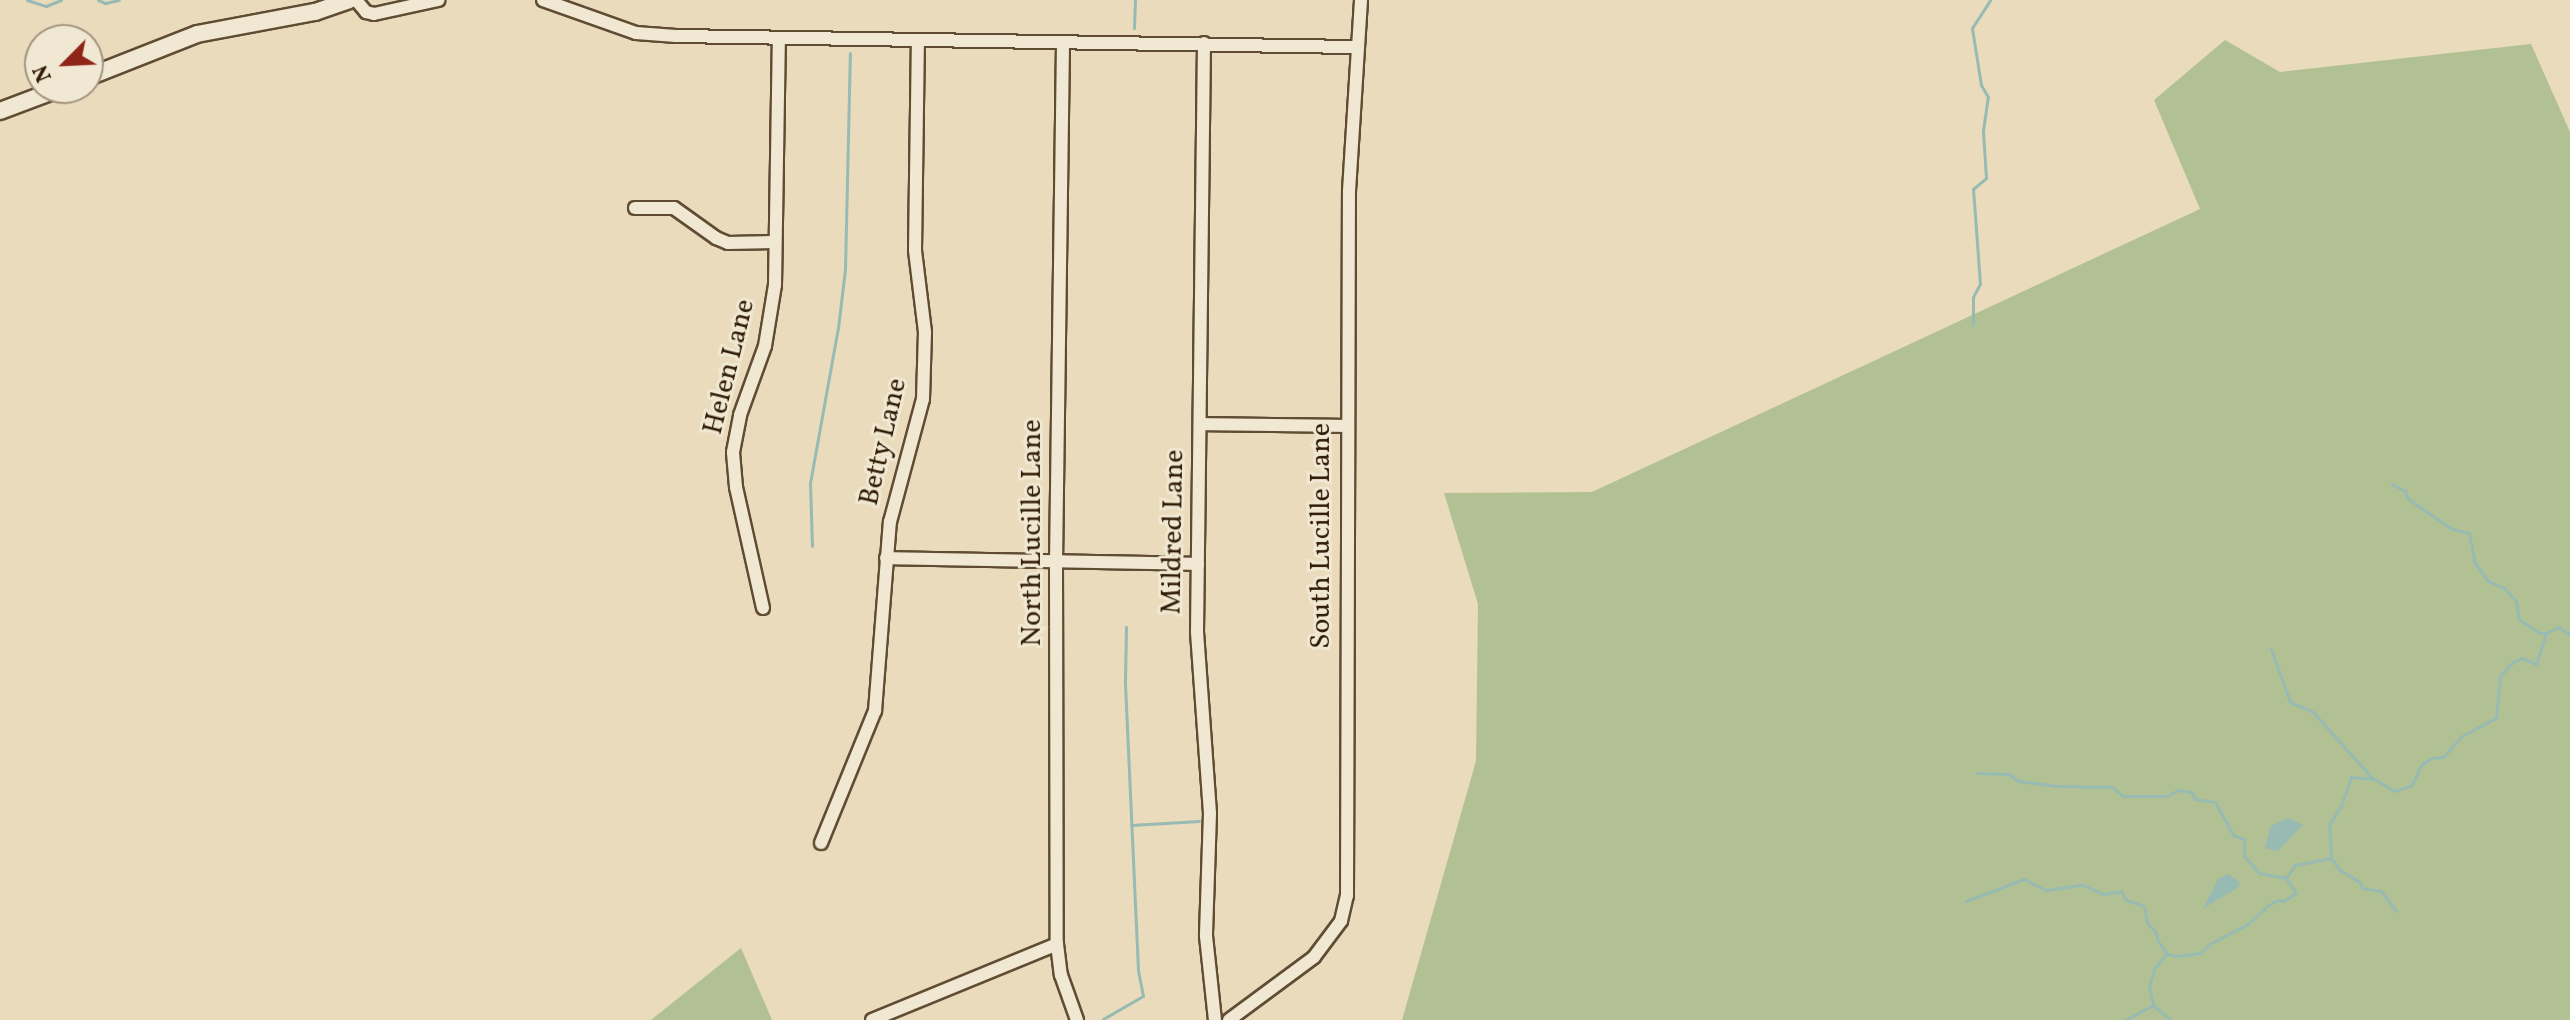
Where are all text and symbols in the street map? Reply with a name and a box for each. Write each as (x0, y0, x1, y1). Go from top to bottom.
north arrow (24, 24, 104, 104)
text: N (26, 60, 61, 87)
street label: Helen Lane (697, 296, 763, 438)
street label: Betty Lane (853, 375, 915, 509)
street label: North Lucille Lane (1016, 419, 1050, 647)
street label: South Lucille Lane (1305, 423, 1339, 649)
street label: Mildred Lane (1156, 449, 1192, 615)

